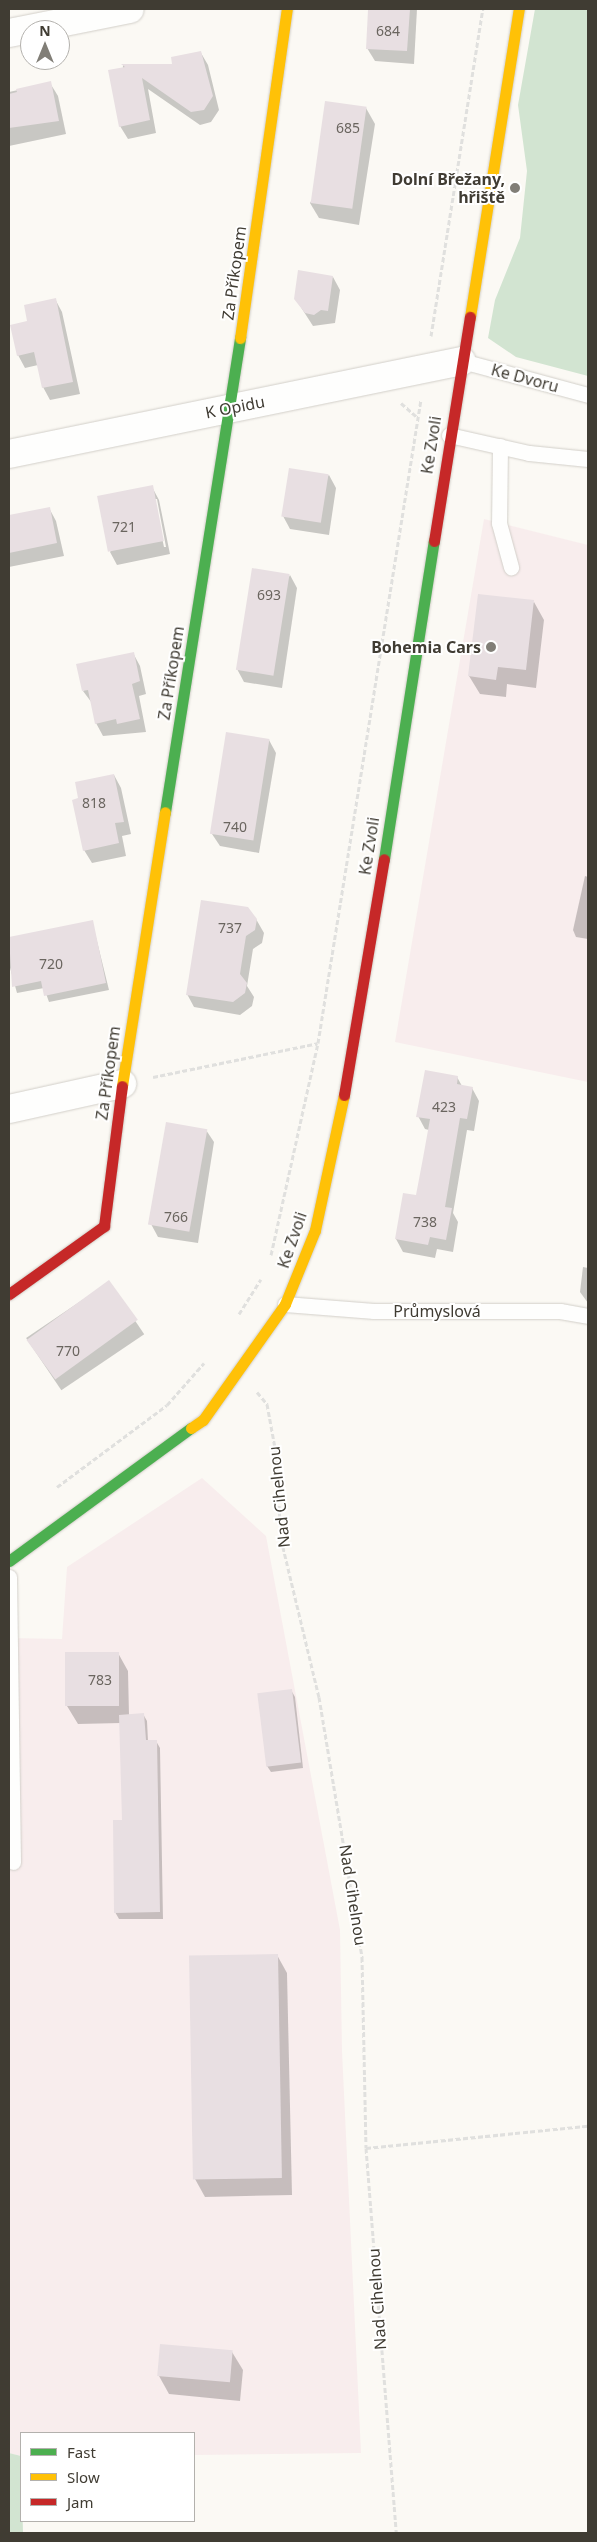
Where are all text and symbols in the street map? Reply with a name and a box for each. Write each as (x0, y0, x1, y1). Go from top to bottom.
north arrow (20, 20, 70, 70)
text: N (39, 21, 51, 40)
house number: 684 (376, 23, 400, 39)
house number: 685 (336, 120, 360, 136)
place label: Dolní Břežany, hřiště (391, 169, 505, 207)
marker: Dolní Břežany, hřiště (509, 182, 521, 194)
street label: Za Příkopem (218, 225, 250, 321)
street label: Ke Dvoru (489, 360, 561, 396)
street label: K Opidu (204, 392, 266, 422)
street label: Ke Zvoli (417, 415, 445, 475)
house number: 721 (112, 519, 136, 535)
house number: 693 (257, 587, 281, 603)
street label: Za Příkopem (154, 625, 188, 721)
place label: Bohemia Cars (371, 637, 481, 657)
marker: Bohemia Cars (485, 641, 497, 653)
house number: 818 (82, 795, 106, 811)
street label: Ke Zvoli (355, 816, 383, 876)
house number: 740 (223, 819, 247, 835)
house number: 737 (218, 920, 242, 936)
house number: 720 (39, 956, 63, 972)
street label: Za Příkopem (92, 1025, 124, 1121)
house number: 423 (432, 1099, 456, 1115)
house number: 766 (164, 1209, 188, 1225)
street label: Ke Zvoli (273, 1209, 311, 1271)
house number: 738 (413, 1214, 437, 1230)
street label: Průmyslová (393, 1301, 481, 1321)
house number: 770 (56, 1343, 80, 1359)
street label: Nad Cihelnou (264, 1445, 294, 1549)
house number: 783 (88, 1672, 112, 1688)
street label: Nad Cihelnou (336, 1843, 370, 1947)
street label: Nad Cihelnou (364, 2248, 390, 2350)
legend (20, 2432, 195, 2522)
text: Fast (67, 2442, 96, 2462)
text: Slow (67, 2467, 100, 2487)
text: Jam (67, 2492, 94, 2512)

